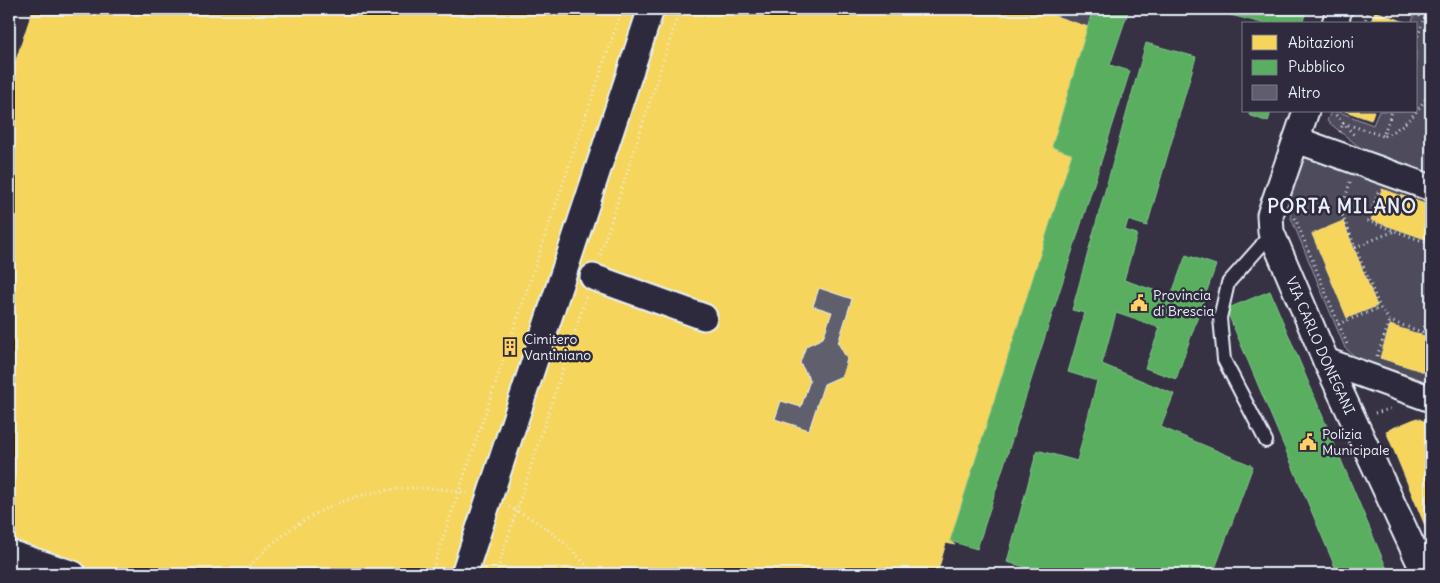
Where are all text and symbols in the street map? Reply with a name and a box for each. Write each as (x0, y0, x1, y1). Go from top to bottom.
legend (1242, 22, 1418, 112)
text: Abitazioni (1288, 33, 1354, 52)
text: Pubblico (1288, 57, 1345, 76)
text: Altro (1288, 83, 1320, 102)
district label: PORTA MILANO (1267, 194, 1417, 218)
street label: VIA CARLO DONEGANI (1282, 274, 1359, 418)
place label: Provincia di Brescia (1153, 286, 1214, 320)
public building icon: Provincia di Brescia (1129, 293, 1149, 313)
place label: Cimitero Vantiniano (524, 330, 591, 364)
building icon: Cimitero Vantiniano (500, 337, 520, 357)
place label: Polizia Municipale (1322, 425, 1390, 459)
public building icon: Polizia Municipale (1298, 432, 1318, 452)

